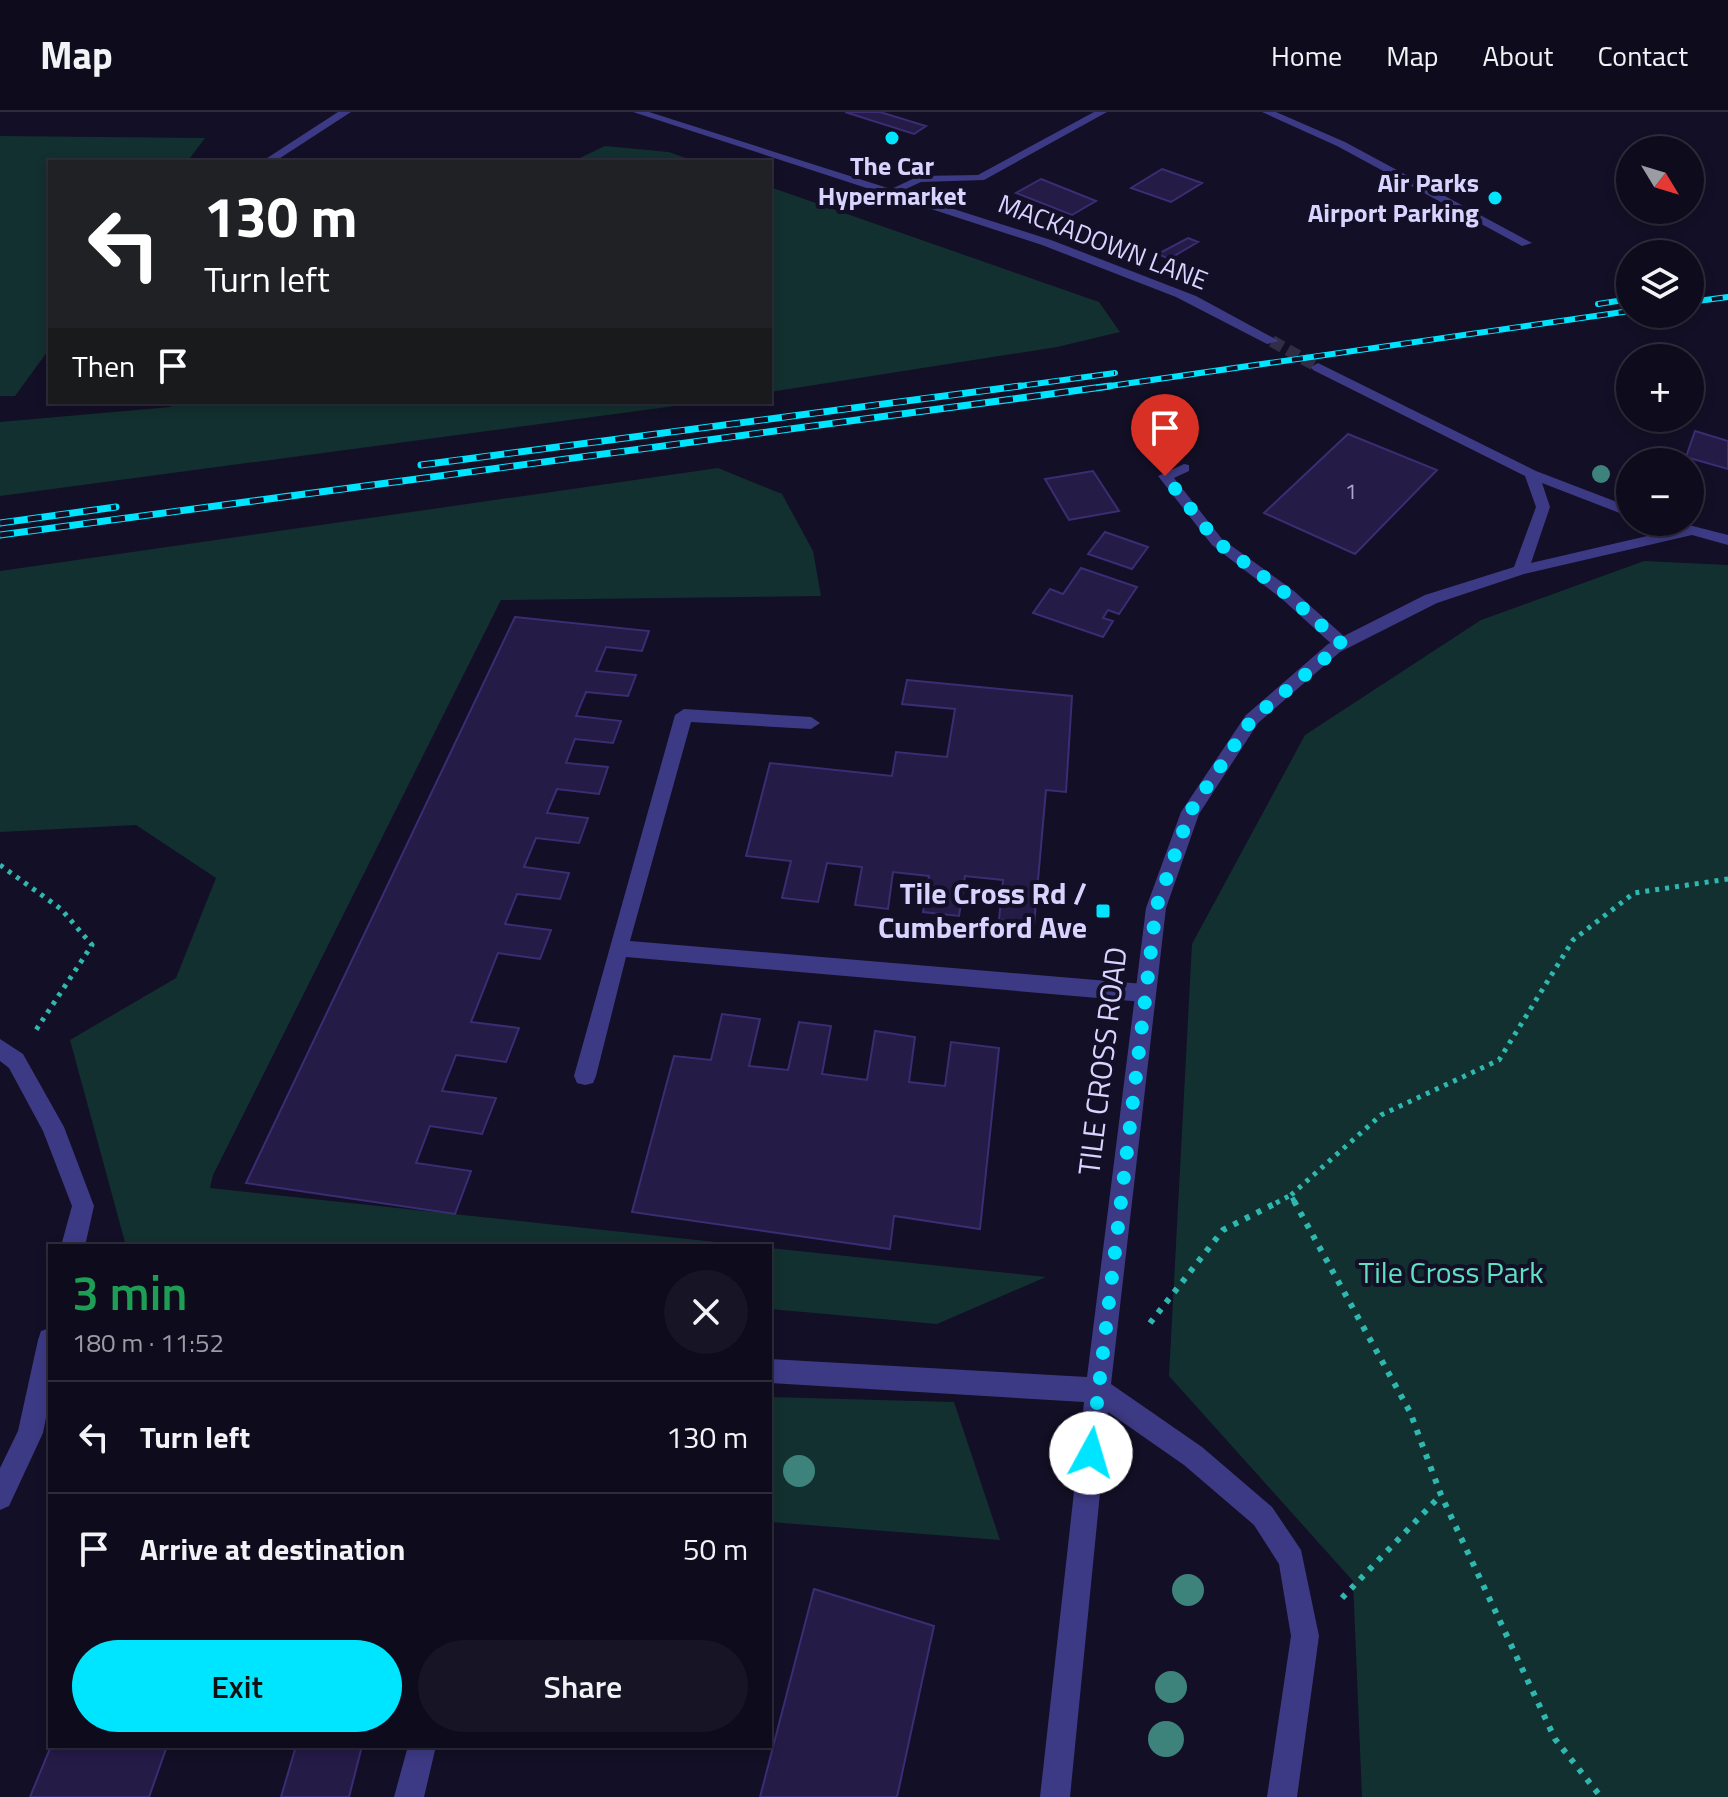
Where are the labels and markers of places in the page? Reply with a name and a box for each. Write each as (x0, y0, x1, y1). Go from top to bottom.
marker: The Car Hypermarket (883, 129, 901, 147)
place label: The Car Hypermarket (818, 146, 966, 215)
place label: Air Parks Airport Parking (1308, 163, 1479, 232)
marker: Air Parks Airport Parking (1486, 189, 1504, 207)
pin (1131, 394, 1199, 476)
place label: Tile Cross Rd / Cumberford Ave (878, 870, 1087, 950)
marker: Tile Cross Rd / Cumberford Ave (1094, 902, 1112, 920)

